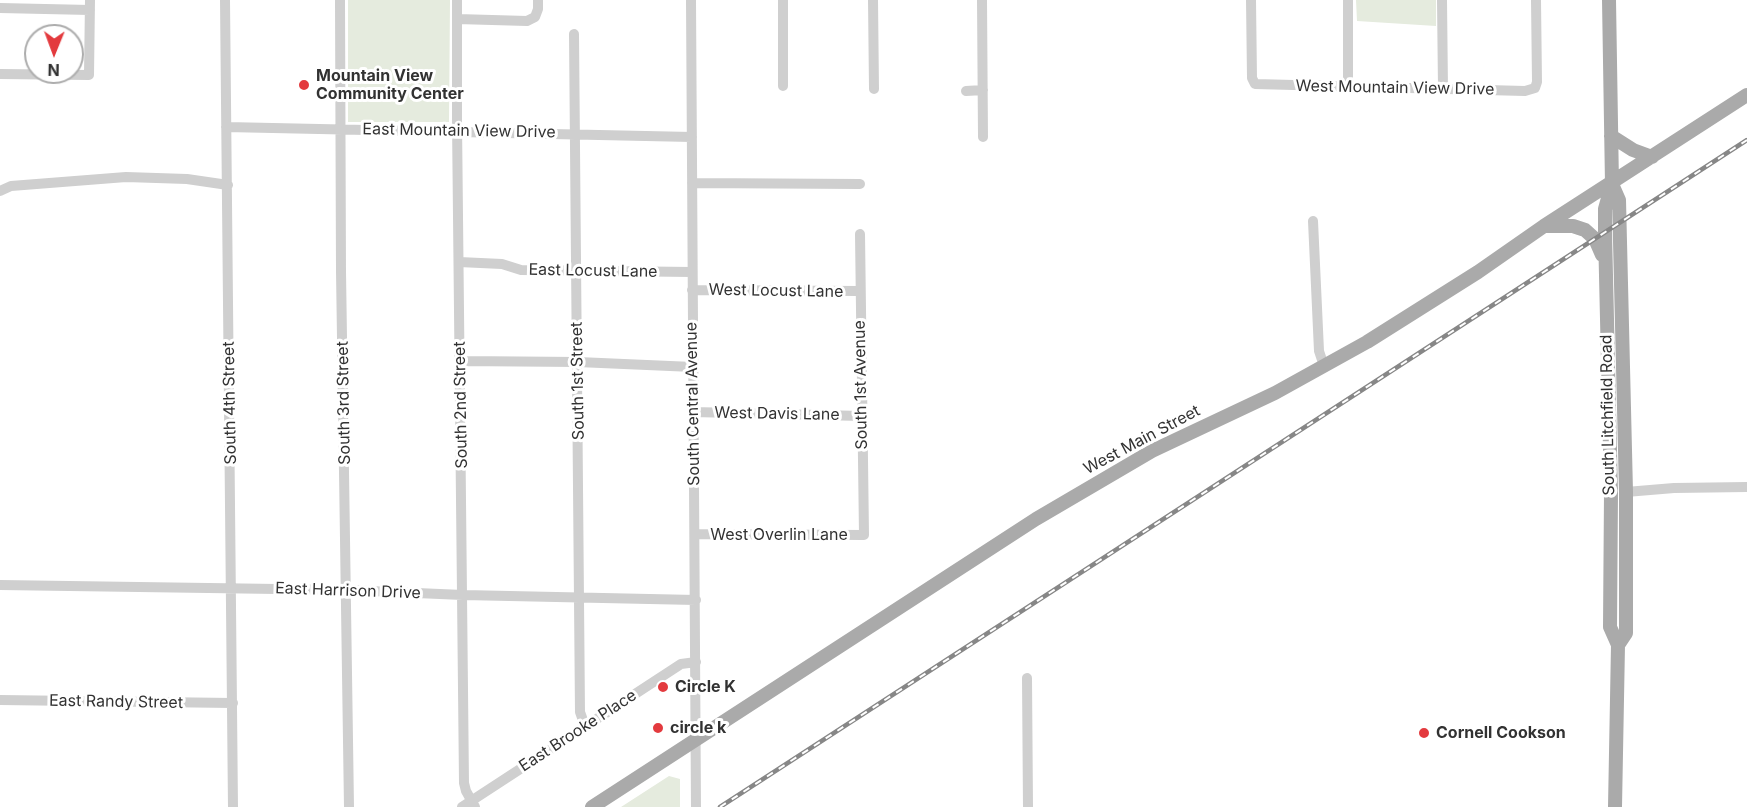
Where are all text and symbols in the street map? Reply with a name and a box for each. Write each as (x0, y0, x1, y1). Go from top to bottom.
north arrow (24, 24, 84, 84)
text: N (47, 60, 60, 80)
place label: Mountain View Community Center (316, 66, 464, 104)
street label: West Mountain View Drive (1295, 77, 1495, 99)
marker: Mountain View Community Center (297, 78, 311, 92)
street label: East Mountain View Drive (362, 120, 556, 142)
street label: East Locust Lane (528, 260, 658, 282)
street label: West Locust Lane (708, 280, 844, 302)
street label: South 1st Avenue (850, 320, 872, 450)
street label: South 1st Street (567, 322, 589, 440)
street label: South Central Avenue (682, 322, 704, 486)
street label: South Litchfield Road (1597, 334, 1619, 496)
street label: South 4th Street (219, 341, 241, 465)
street label: South 3rd Street (333, 341, 355, 465)
street label: South 2nd Street (450, 341, 472, 469)
street label: West Main Street (1081, 401, 1203, 479)
street label: West Davis Lane (714, 403, 840, 425)
street label: West Overlin Lane (710, 525, 848, 545)
street label: East Harrison Drive (275, 579, 421, 603)
place label: Circle K (675, 677, 736, 697)
marker: Circle K (656, 680, 670, 694)
street label: East Brooke Place (516, 686, 640, 776)
street label: East Randy Street (49, 691, 183, 713)
place label: circle k (670, 718, 726, 738)
marker: circle k (651, 721, 665, 735)
place label: Cornell Cookson (1436, 723, 1566, 743)
marker: Cornell Cookson (1417, 726, 1431, 740)

